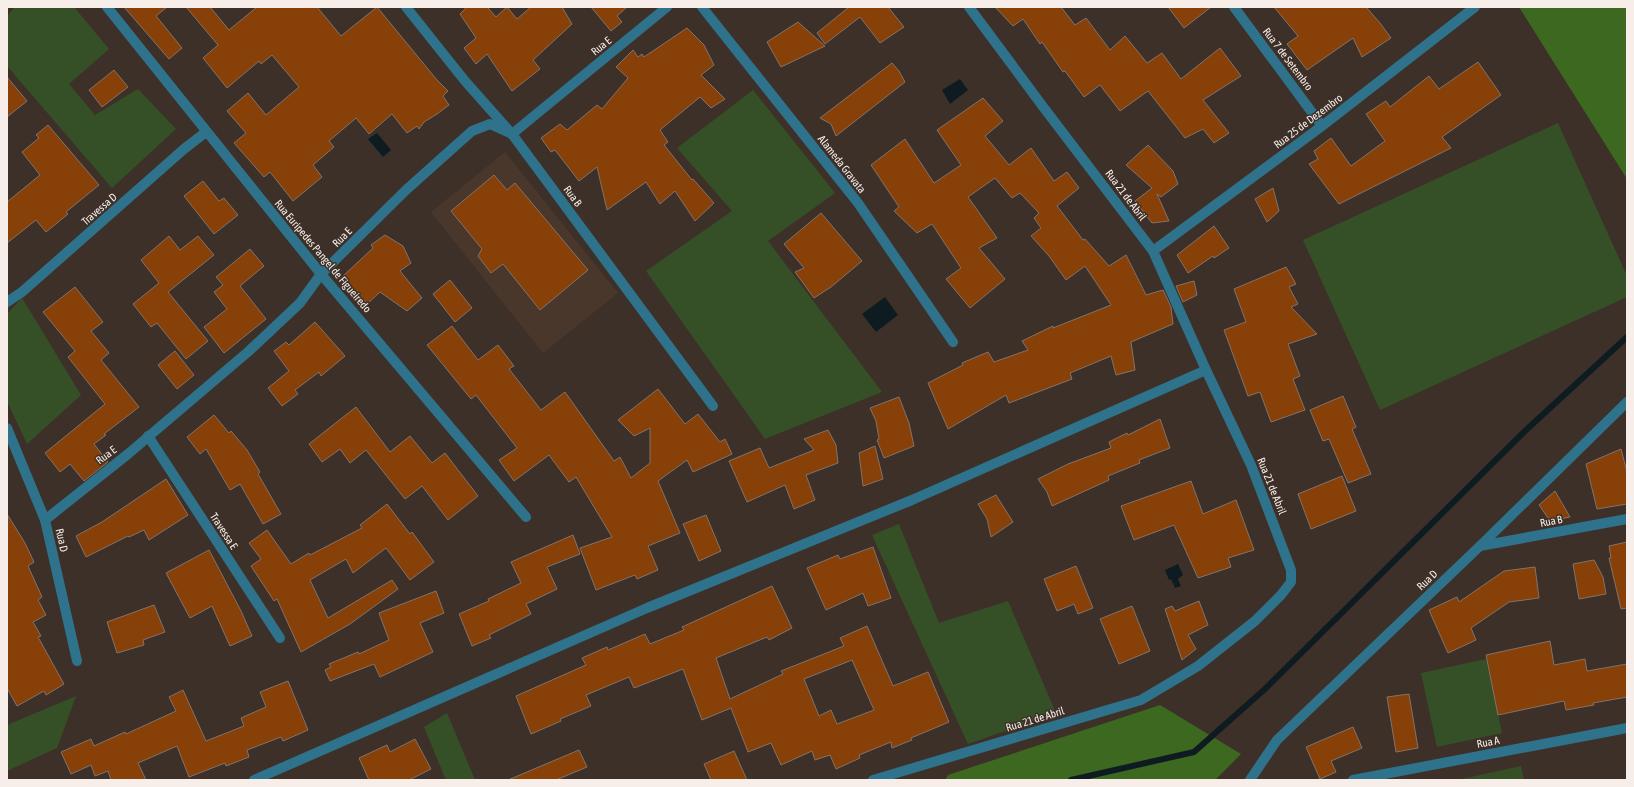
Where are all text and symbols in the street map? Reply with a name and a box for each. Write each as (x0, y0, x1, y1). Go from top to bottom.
street label: Rua 7 de Setembro (1261, 25, 1315, 93)
street label: Rua E (589, 34, 614, 58)
street label: Rua 25 de Dezembro (1271, 91, 1345, 151)
street label: Alameda Gravata (816, 133, 868, 195)
street label: Rua 21 de Abril (1103, 167, 1149, 223)
street label: Rua B (561, 183, 585, 209)
street label: Travessa D (79, 191, 119, 227)
street label: Rua Euripedes Pangel de Figueiredo (272, 197, 374, 315)
street label: Rua E (330, 225, 354, 249)
street label: Rua E (94, 443, 119, 466)
street label: Rua 21 de Abril (1255, 456, 1289, 516)
street label: Travessa E (208, 511, 240, 552)
street label: Rua B (1539, 513, 1564, 529)
street label: Rua D (53, 527, 71, 553)
street label: Rua D (1414, 567, 1440, 593)
street label: Rua 21 de Abril (1004, 704, 1066, 734)
street label: Rua A (1476, 734, 1501, 750)

